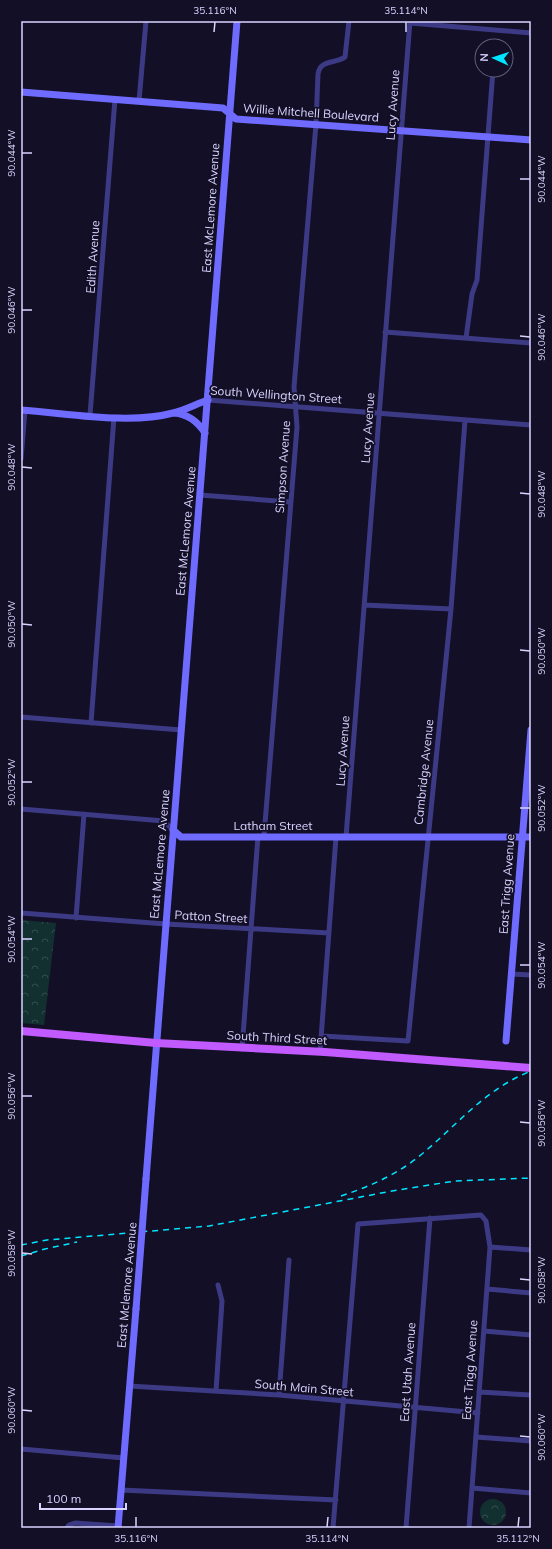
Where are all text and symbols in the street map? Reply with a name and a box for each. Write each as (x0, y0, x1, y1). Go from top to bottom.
text: 35.116°N (193, 4, 237, 17)
text: 35.114°N (384, 4, 428, 17)
north arrow (474, 38, 514, 78)
text: N (477, 53, 491, 62)
street label: Lucy Avenue (383, 69, 402, 141)
street label: Willie Mitchell Boulevard (243, 100, 380, 125)
text: 90.044°W (5, 129, 18, 177)
street label: East McLemore Avenue (198, 143, 223, 273)
text: 90.044°W (535, 155, 548, 203)
street label: Edith Avenue (82, 220, 103, 294)
text: 90.046°W (5, 286, 18, 334)
text: 90.046°W (535, 313, 548, 361)
street label: South Wellington Street (210, 382, 342, 407)
street label: Lucy Avenue (358, 392, 377, 464)
street label: Simpson Avenue (272, 420, 293, 514)
text: 90.048°W (5, 443, 18, 491)
street label: East McLemore Avenue (172, 466, 199, 596)
text: 90.048°W (535, 470, 548, 518)
text: 90.050°W (5, 600, 18, 648)
text: 90.050°W (535, 627, 548, 675)
street label: Lucy Avenue (333, 715, 352, 787)
street label: Cambridge Avenue (411, 718, 437, 825)
text: 90.052°W (5, 758, 18, 806)
text: 90.052°W (535, 784, 548, 832)
street label: East McLemore Avenue (146, 789, 173, 919)
street label: Latham Street (233, 818, 313, 833)
street label: East Trigg Avenue (496, 833, 517, 935)
street label: Patton Street (174, 907, 248, 926)
text: 90.054°W (5, 915, 18, 963)
text: 90.054°W (535, 941, 548, 989)
street label: South Third Street (226, 1027, 328, 1048)
text: 90.056°W (5, 1072, 18, 1120)
text: 90.056°W (535, 1099, 548, 1147)
street label: East Mclemore Avenue (114, 1221, 139, 1348)
text: 90.058°W (5, 1229, 18, 1277)
text: 90.058°W (535, 1256, 548, 1304)
street label: East Trigg Avenue (459, 1319, 480, 1421)
street label: East Utah Avenue (397, 1322, 418, 1422)
street label: South Main Street (254, 1376, 354, 1399)
text: 90.060°W (5, 1386, 18, 1434)
text: 90.060°W (535, 1413, 548, 1461)
scale bar (40, 1485, 126, 1511)
text: 100 m (46, 1491, 81, 1506)
text: 35.116°N (114, 1532, 158, 1545)
text: 35.114°N (305, 1532, 349, 1545)
text: 35.112°N (496, 1532, 540, 1545)

